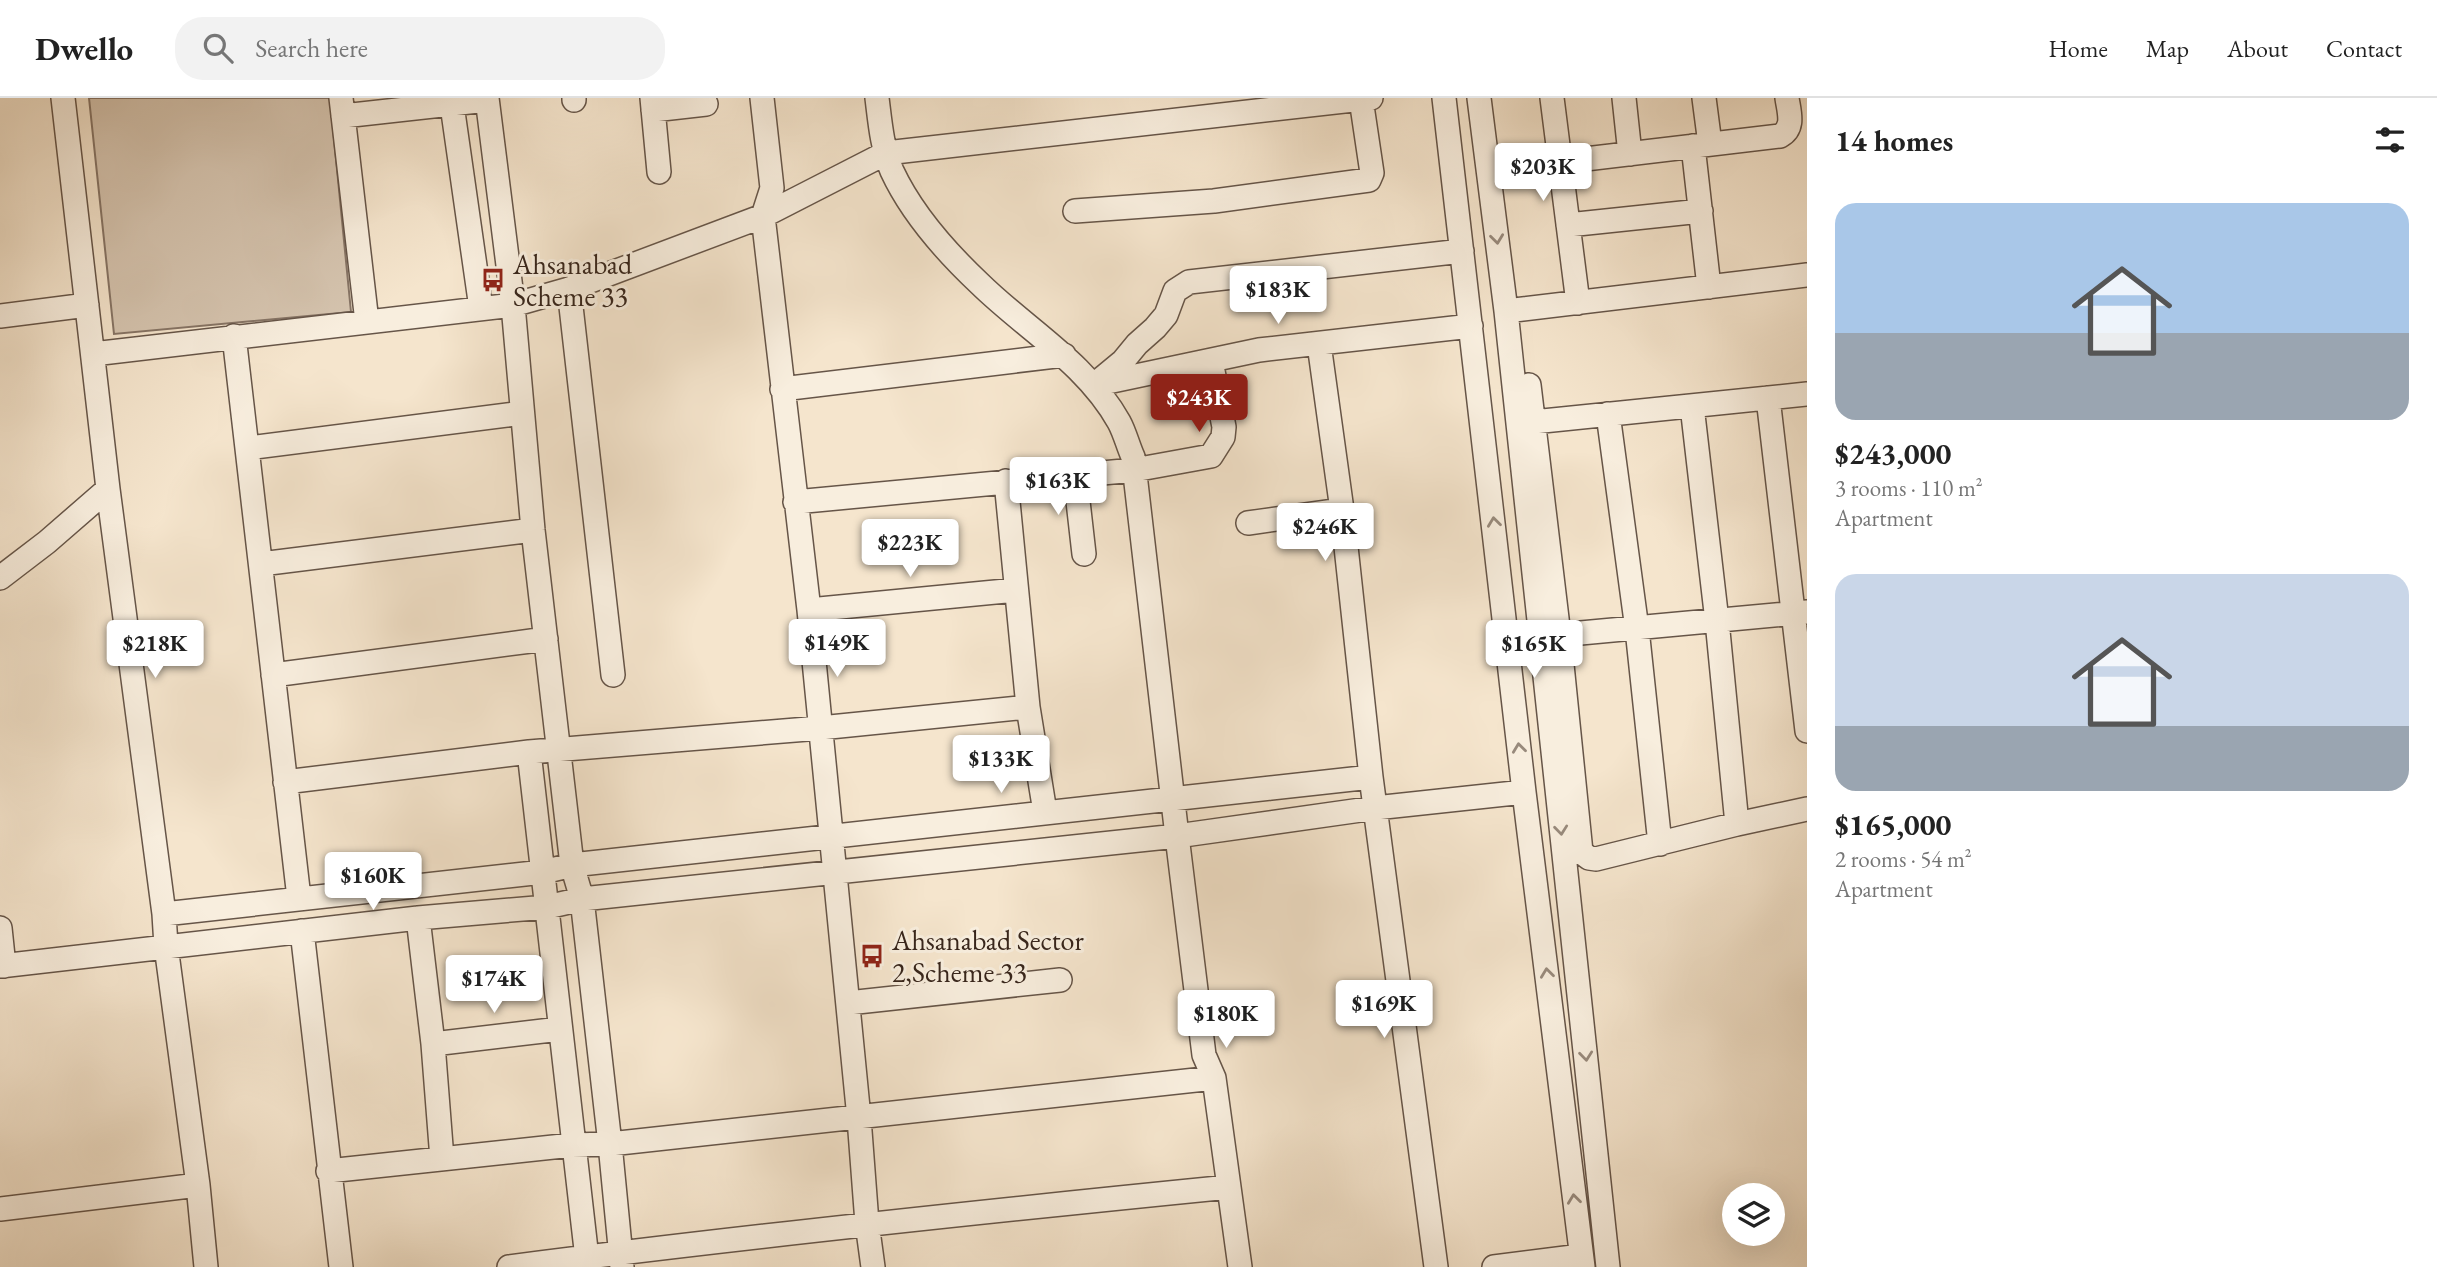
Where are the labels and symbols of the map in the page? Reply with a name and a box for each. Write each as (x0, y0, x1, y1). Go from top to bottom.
pin: $203K (1494, 144, 1592, 203)
one-way arrow (1489, 233, 1504, 245)
place label: Ahsanabad Scheme 33 (512, 246, 633, 314)
bus stop icon: Ahsanabad Scheme 33 (479, 266, 507, 294)
pin: $183K (1229, 266, 1327, 326)
pin: $243K (1150, 374, 1248, 434)
pin: $163K (1009, 458, 1107, 517)
pin: $246K (1276, 504, 1374, 563)
one-way arrow (1486, 516, 1501, 527)
pin: $223K (861, 519, 959, 579)
pin: $218K (106, 620, 204, 680)
pin: $149K (788, 620, 886, 679)
pin: $165K (1485, 620, 1583, 680)
pin: $133K (952, 736, 1050, 795)
one-way arrow (1512, 742, 1527, 753)
one-way arrow (1554, 824, 1569, 836)
pin: $160K (324, 852, 422, 912)
place label: Ahsanabad Sector 2,Scheme 33 (891, 922, 1084, 990)
bus stop icon: Ahsanabad Sector 2,Scheme 33 (858, 942, 886, 970)
pin: $174K (445, 956, 543, 1015)
one-way arrow (1539, 968, 1554, 979)
pin: $169K (1335, 981, 1433, 1040)
pin: $180K (1177, 990, 1275, 1050)
one-way arrow (1578, 1051, 1593, 1062)
one-way arrow (1567, 1193, 1582, 1205)

